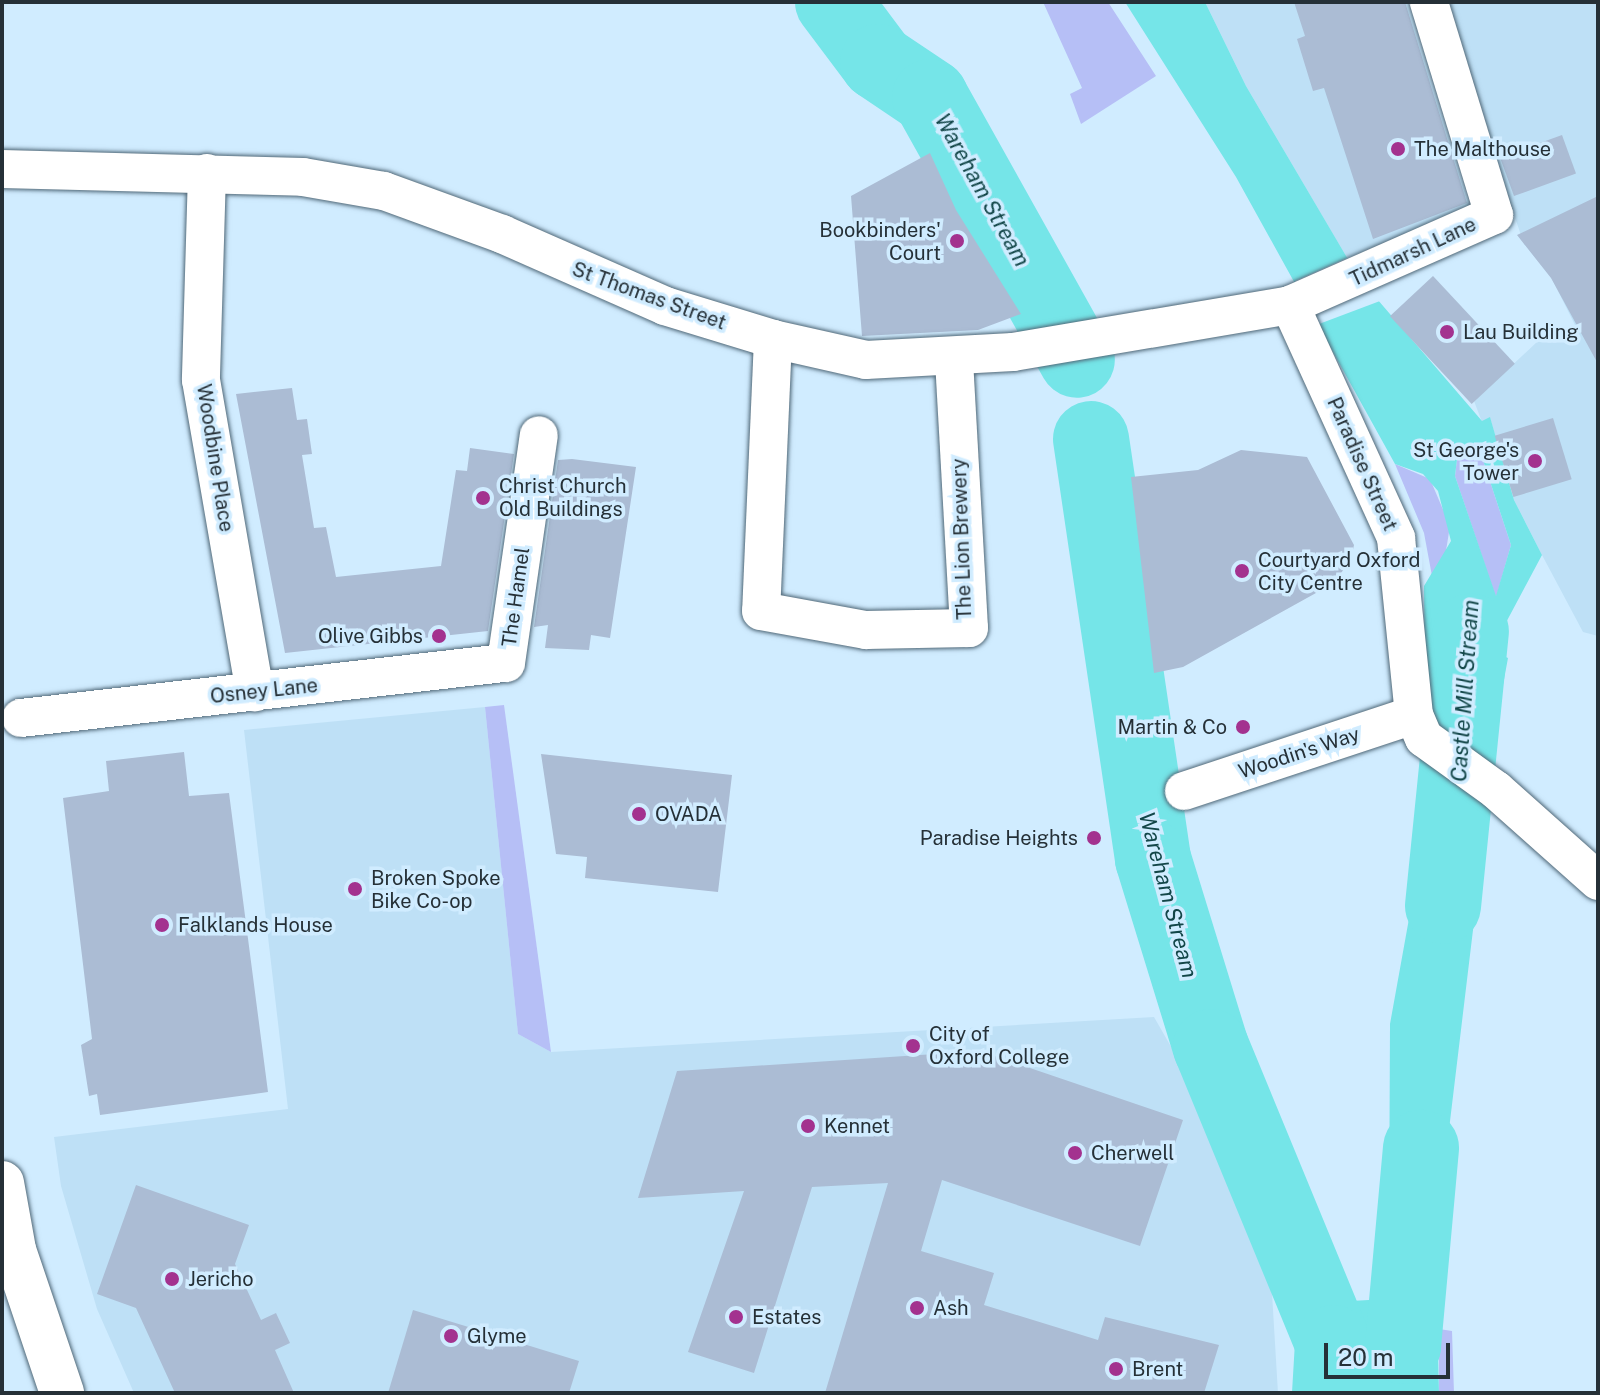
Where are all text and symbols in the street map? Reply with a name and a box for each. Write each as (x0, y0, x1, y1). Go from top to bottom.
water label: Wareham Stream (929, 109, 1035, 271)
place label: The Malthouse (1414, 137, 1551, 161)
marker: The Malthouse (1389, 140, 1407, 158)
street label: Tidmarsh Lane (1346, 212, 1480, 292)
place label: Bookbinders' Court (819, 218, 941, 265)
marker: Bookbinders' Court (948, 232, 966, 250)
street label: St Thomas Street (569, 257, 729, 335)
place label: Lau Building (1463, 320, 1579, 344)
marker: Lau Building (1438, 323, 1456, 341)
street label: Woodbine Place (191, 382, 239, 534)
street label: Paradise Street (1322, 393, 1402, 535)
place label: St George's Tower (1413, 438, 1519, 485)
marker: St George's Tower (1526, 452, 1544, 470)
street label: The Lion Brewery (947, 458, 977, 620)
place label: Christ Church Old Buildings (499, 474, 627, 521)
marker: Christ Church Old Buildings (474, 489, 492, 507)
street label: The Hamel (497, 546, 535, 648)
place label: Courtyard Oxford City Centre (1258, 548, 1420, 595)
marker: Courtyard Oxford City Centre (1233, 562, 1251, 580)
water label: Castle Mill Stream (1445, 599, 1485, 783)
place label: Olive Gibbs (318, 624, 423, 648)
marker: Olive Gibbs (430, 627, 448, 645)
street label: Osney Lane (209, 673, 319, 709)
place label: Martin & Co (1117, 715, 1227, 739)
marker: Martin & Co (1234, 718, 1252, 736)
street label: Woodin's Way (1235, 722, 1363, 784)
place label: OVADA (655, 802, 722, 826)
marker: OVADA (630, 805, 648, 823)
water label: Wareham Stream (1133, 809, 1203, 981)
place label: Paradise Heights (920, 826, 1078, 850)
marker: Paradise Heights (1085, 829, 1103, 847)
place label: Broken Spoke Bike Co-op (371, 866, 501, 913)
marker: Broken Spoke Bike Co-op (346, 880, 364, 898)
place label: Falklands House (178, 913, 333, 937)
marker: Falklands House (153, 916, 171, 934)
place label: City of Oxford College (929, 1022, 1069, 1069)
marker: City of Oxford College (904, 1037, 922, 1055)
place label: Kennet (824, 1114, 890, 1138)
marker: Kennet (799, 1117, 817, 1135)
place label: Cherwell (1091, 1141, 1174, 1165)
marker: Cherwell (1066, 1144, 1084, 1162)
place label: Jericho (188, 1267, 253, 1291)
marker: Jericho (163, 1270, 181, 1288)
place label: Ash (933, 1296, 969, 1320)
marker: Ash (908, 1299, 926, 1317)
place label: Estates (752, 1305, 821, 1329)
marker: Estates (727, 1308, 745, 1326)
place label: Glyme (467, 1324, 527, 1348)
marker: Glyme (442, 1327, 460, 1345)
scale bar (1328, 1327, 1454, 1377)
text: 20 m (1338, 1343, 1394, 1371)
place label: Brent (1132, 1357, 1183, 1381)
marker: Brent (1107, 1360, 1125, 1378)

